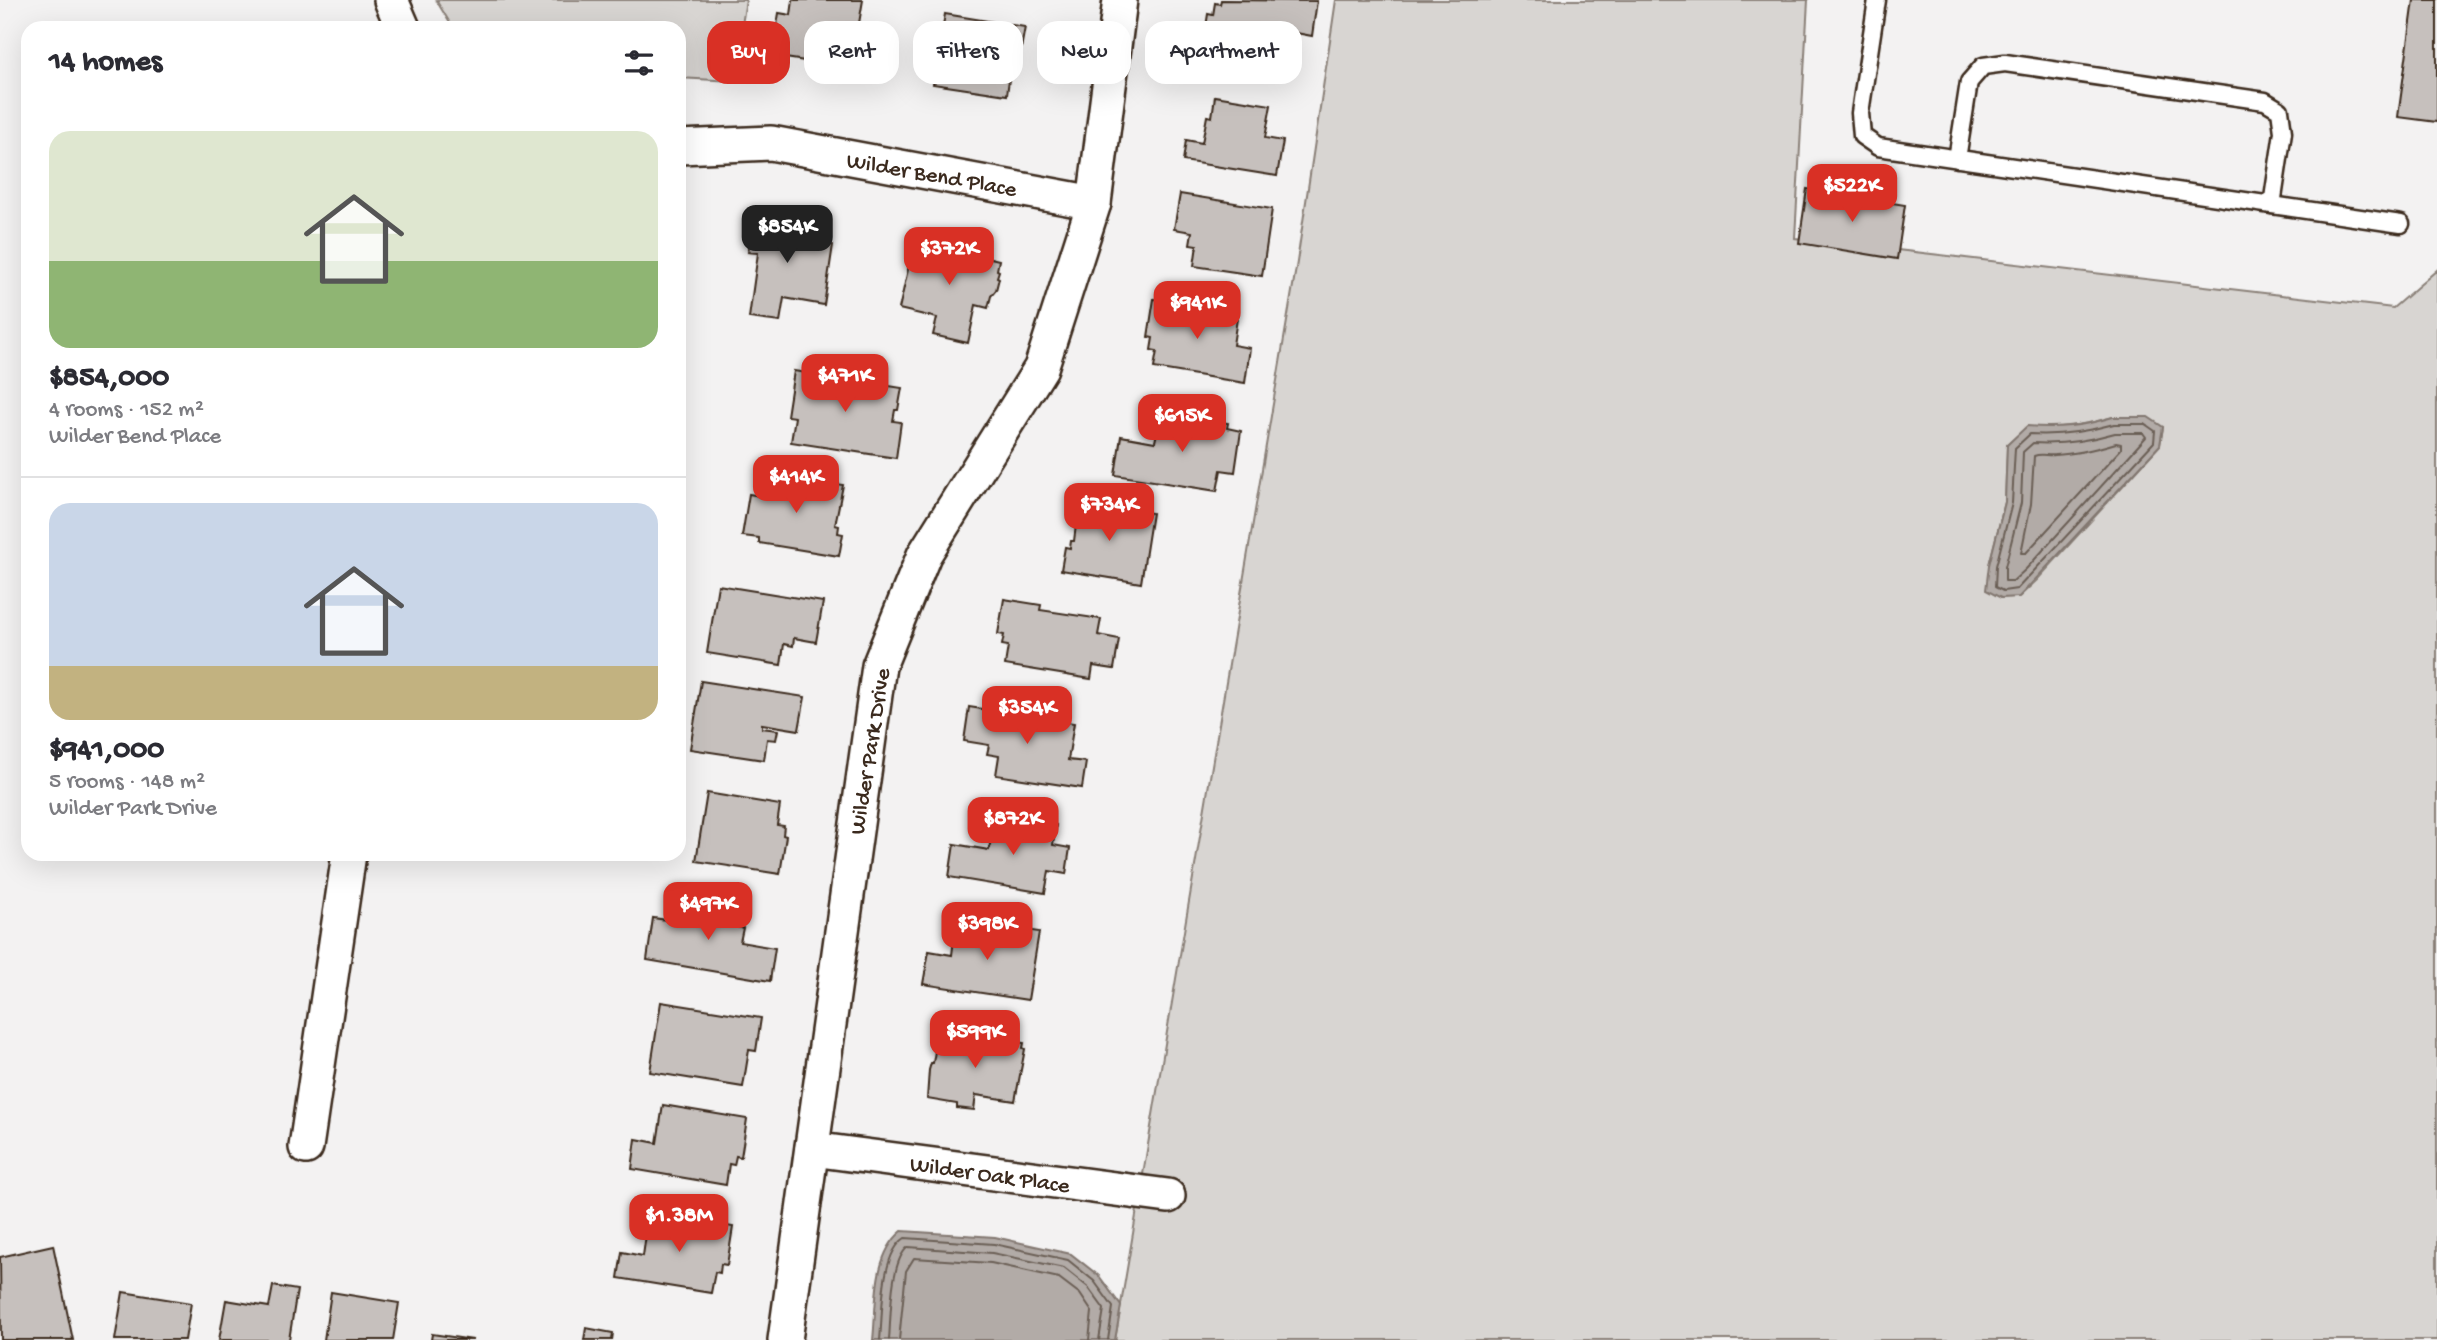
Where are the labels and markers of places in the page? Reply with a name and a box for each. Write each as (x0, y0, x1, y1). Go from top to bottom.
pin: $522K (1803, 164, 1901, 224)
pin: $854K (738, 205, 836, 265)
pin: $372K (900, 228, 998, 287)
pin: $941K (1148, 282, 1246, 341)
pin: $471K (796, 354, 894, 414)
pin: $615K (1133, 394, 1231, 454)
pin: $414K (747, 456, 845, 515)
pin: $734K (1060, 484, 1158, 543)
pin: $354K (978, 686, 1076, 746)
pin: $872K (964, 798, 1062, 857)
pin: $497K (659, 883, 757, 942)
pin: $398K (938, 902, 1036, 962)
pin: $599K (926, 1010, 1024, 1070)
pin: $1.38M (622, 1194, 736, 1254)

